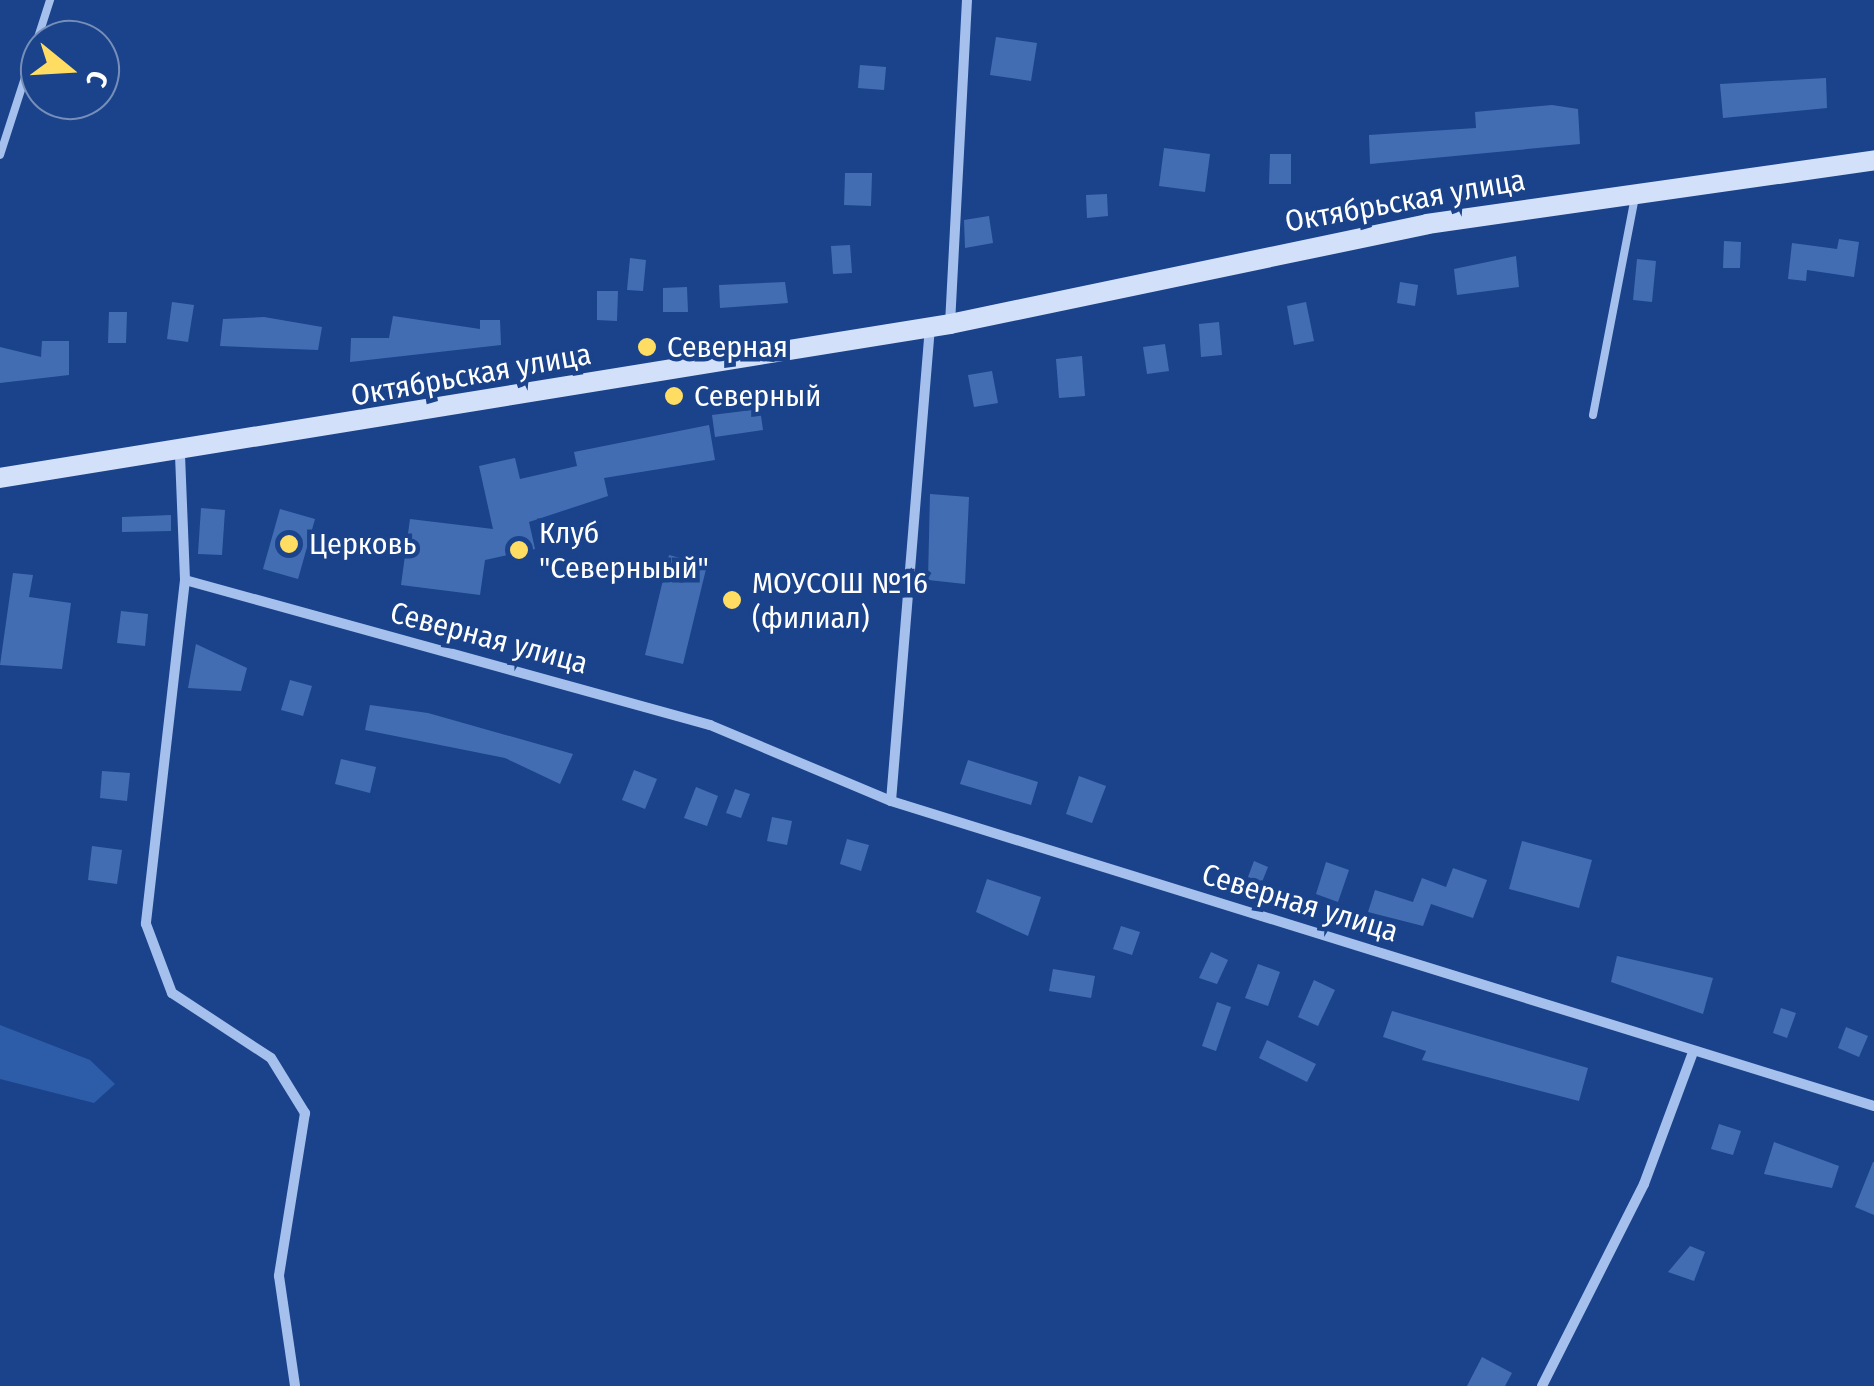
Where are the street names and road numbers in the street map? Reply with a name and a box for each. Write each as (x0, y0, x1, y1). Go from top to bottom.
street label: Октябрьская улица (1282, 162, 1528, 240)
street label: Октябрьская улица (348, 336, 594, 414)
street label: Северная улица (386, 594, 592, 682)
street label: Северная улица (1198, 856, 1402, 950)

